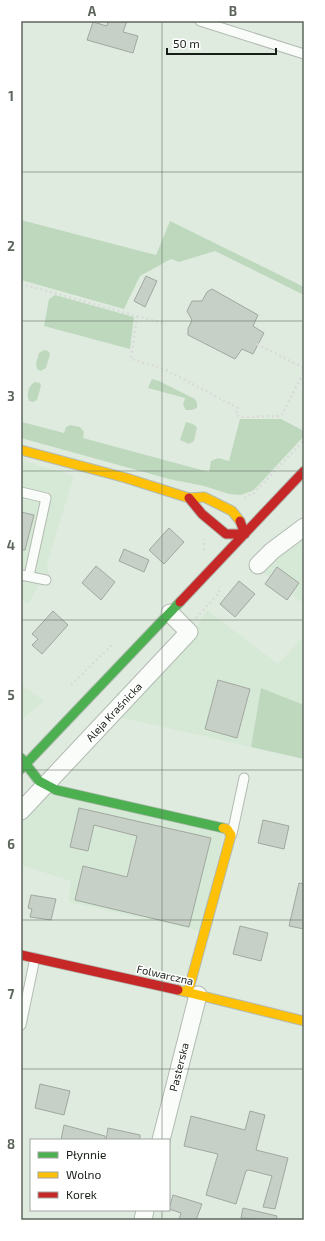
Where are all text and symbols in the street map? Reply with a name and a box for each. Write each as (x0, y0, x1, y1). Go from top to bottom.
text: A (88, 3, 97, 19)
text: B (229, 3, 237, 19)
scale bar (167, 30, 276, 56)
text: 50 m (173, 36, 200, 50)
text: 1 (8, 88, 14, 104)
text: 2 (7, 238, 15, 254)
text: 3 (7, 388, 15, 404)
text: 4 (7, 537, 15, 553)
street label: Aleja Kraśnicka (83, 679, 145, 745)
text: 5 (7, 687, 15, 703)
text: 6 (7, 836, 15, 852)
street label: Folwarczna (135, 962, 195, 987)
text: 7 (8, 986, 15, 1002)
street label: Pasterska (166, 1041, 191, 1093)
text: 8 (7, 1136, 15, 1152)
legend (30, 1139, 170, 1211)
text: Płynnie (66, 1147, 106, 1161)
text: Wolno (66, 1167, 102, 1181)
text: Korek (66, 1187, 97, 1201)

